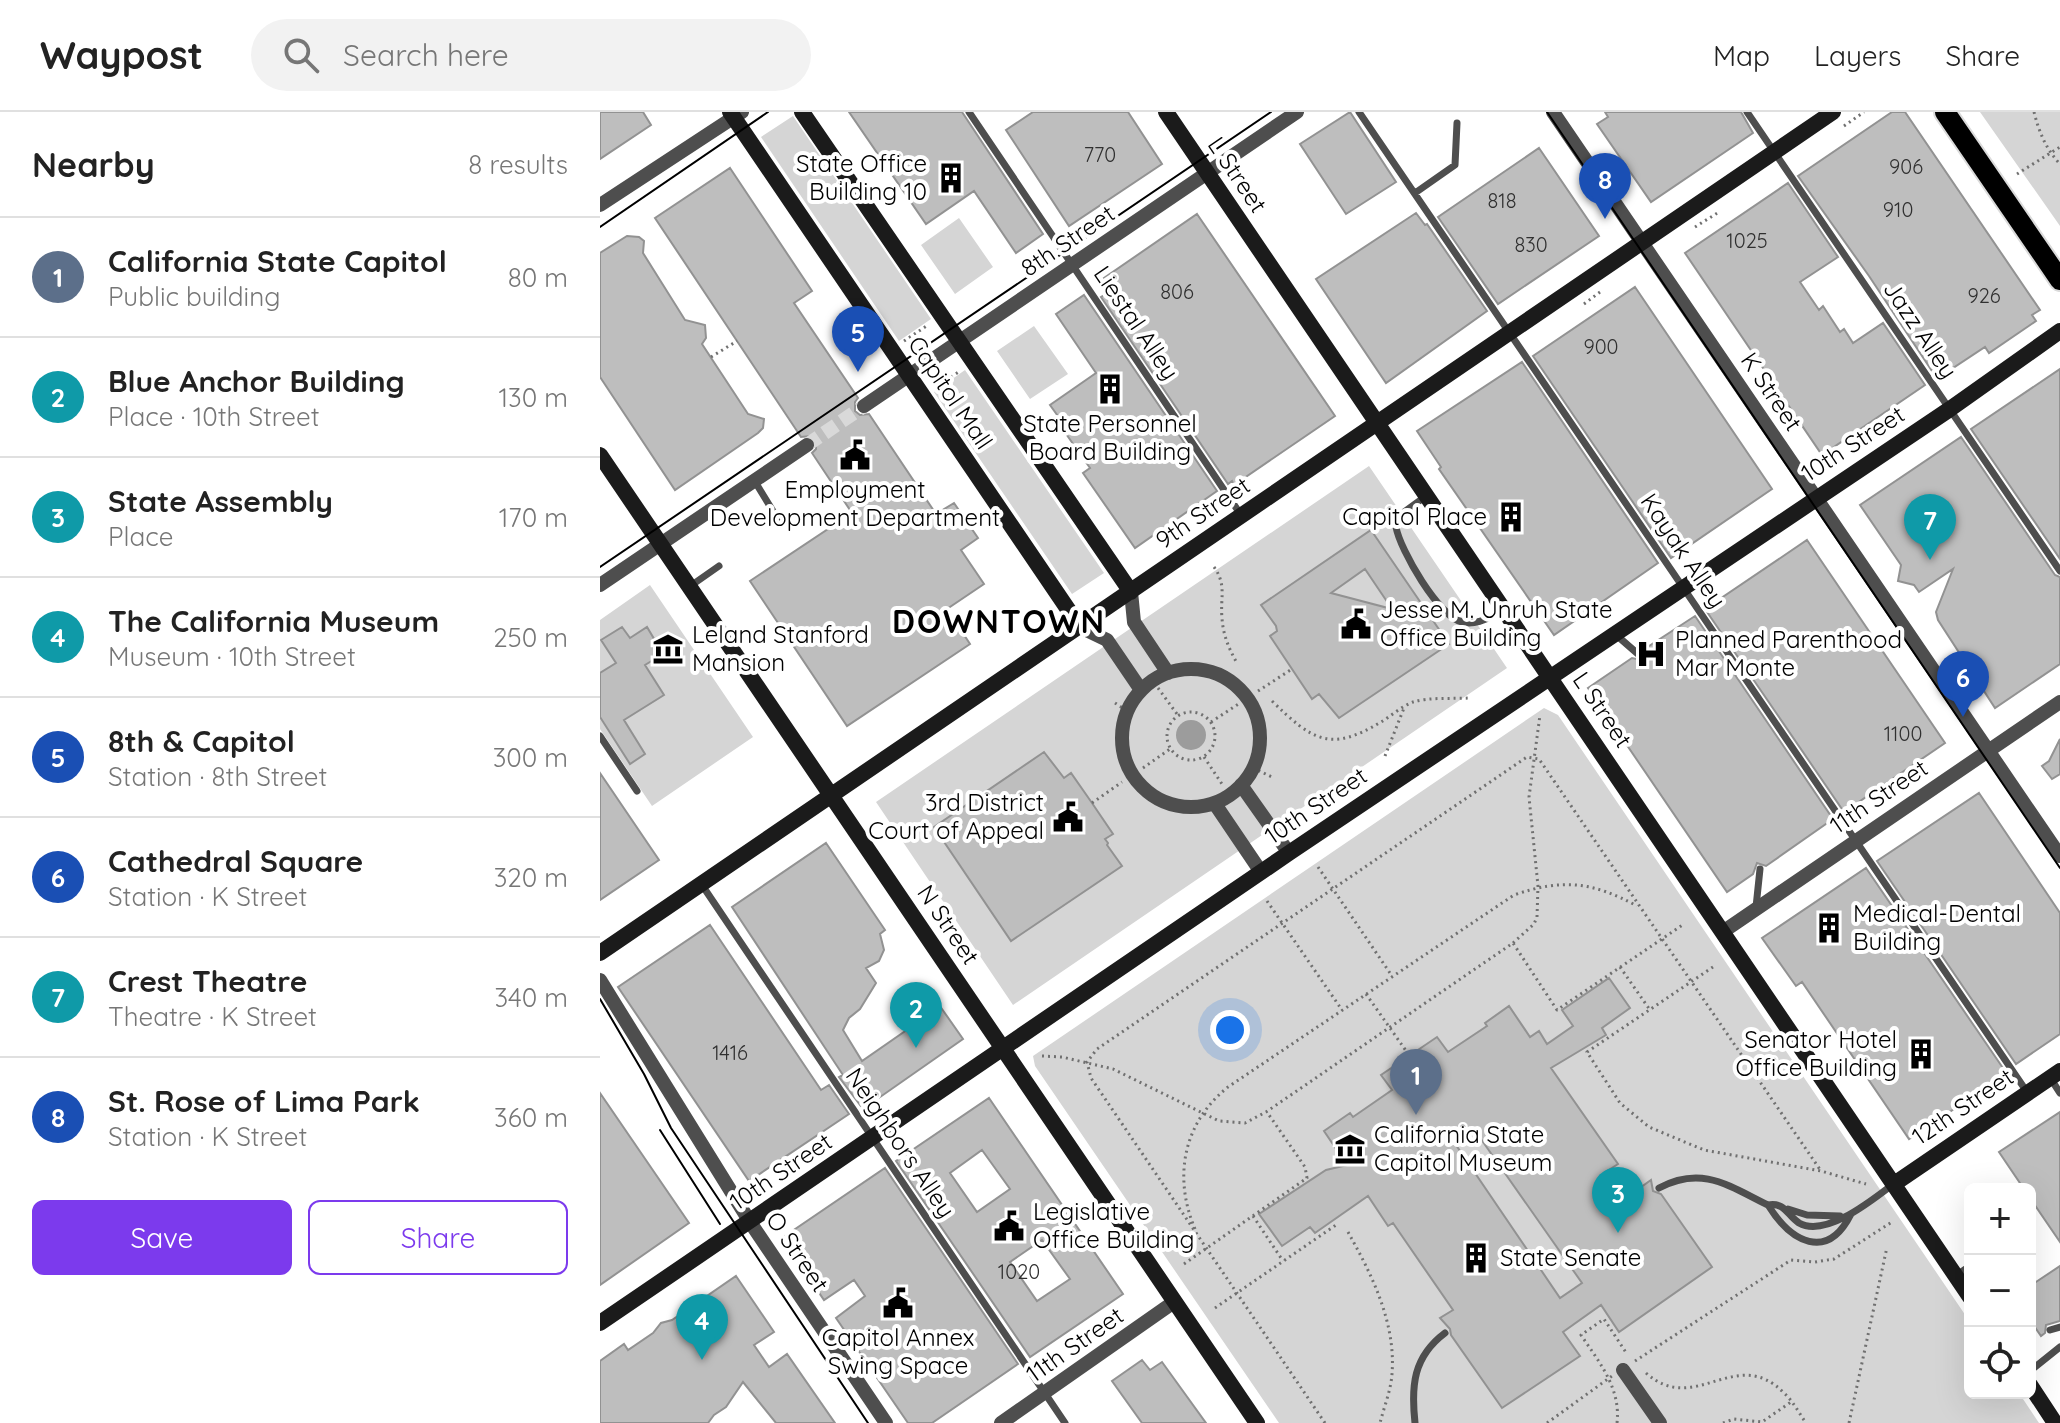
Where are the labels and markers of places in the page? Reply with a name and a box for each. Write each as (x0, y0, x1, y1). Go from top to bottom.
place label: State Office Building 10 (796, 148, 927, 206)
pin: 8 (1579, 153, 1631, 219)
building icon: State Office Building 10 (934, 161, 968, 195)
pin: 5 (832, 306, 884, 372)
building icon: State Personnel Board Building (1093, 372, 1127, 406)
place label: State Personnel Board Building (1023, 408, 1197, 466)
public building icon: Employment Development Department (838, 438, 872, 472)
place label: Employment Development Department (710, 474, 1000, 532)
pin: 7 (1904, 494, 1956, 560)
building icon: Capitol Place (1494, 500, 1528, 534)
place label: Capitol Place (1342, 501, 1487, 531)
place label: Jesse M. Unruh State Office Building (1380, 594, 1612, 652)
public building icon: Jesse M. Unruh State Office Building (1339, 607, 1373, 641)
place label: Leland Stanford Mansion (692, 619, 869, 677)
place label: Planned Parenthood Mar Monte (1675, 624, 1902, 682)
museum icon: Leland Stanford Mansion (651, 632, 685, 666)
hospital icon: Planned Parenthood Mar Monte (1634, 637, 1668, 671)
pin: 6 (1937, 651, 1989, 717)
place label: 3rd District Court of Appeal (868, 787, 1044, 845)
public building icon: 3rd District Court of Appeal (1051, 800, 1085, 834)
place label: Medical-Dental Building (1853, 898, 2021, 956)
building icon: Medical-Dental Building (1812, 911, 1846, 945)
pin: 2 (890, 982, 942, 1048)
place label: Senator Hotel Office Building (1735, 1024, 1897, 1082)
building icon: Senator Hotel Office Building (1904, 1037, 1938, 1071)
pin: 1 (1390, 1049, 1442, 1115)
place label: California State Capitol Museum (1374, 1119, 1552, 1177)
museum icon: California State Capitol Museum (1333, 1132, 1367, 1166)
pin: 3 (1592, 1167, 1644, 1233)
place label: Legislative Office Building (1033, 1196, 1195, 1254)
public building icon: Legislative Office Building (992, 1209, 1026, 1243)
building icon: State Senate (1459, 1241, 1493, 1275)
place label: State Senate (1500, 1242, 1641, 1272)
public building icon: Capitol Annex Swing Space (881, 1286, 915, 1320)
pin: 4 (676, 1294, 728, 1360)
place label: Capitol Annex Swing Space (822, 1322, 974, 1380)

